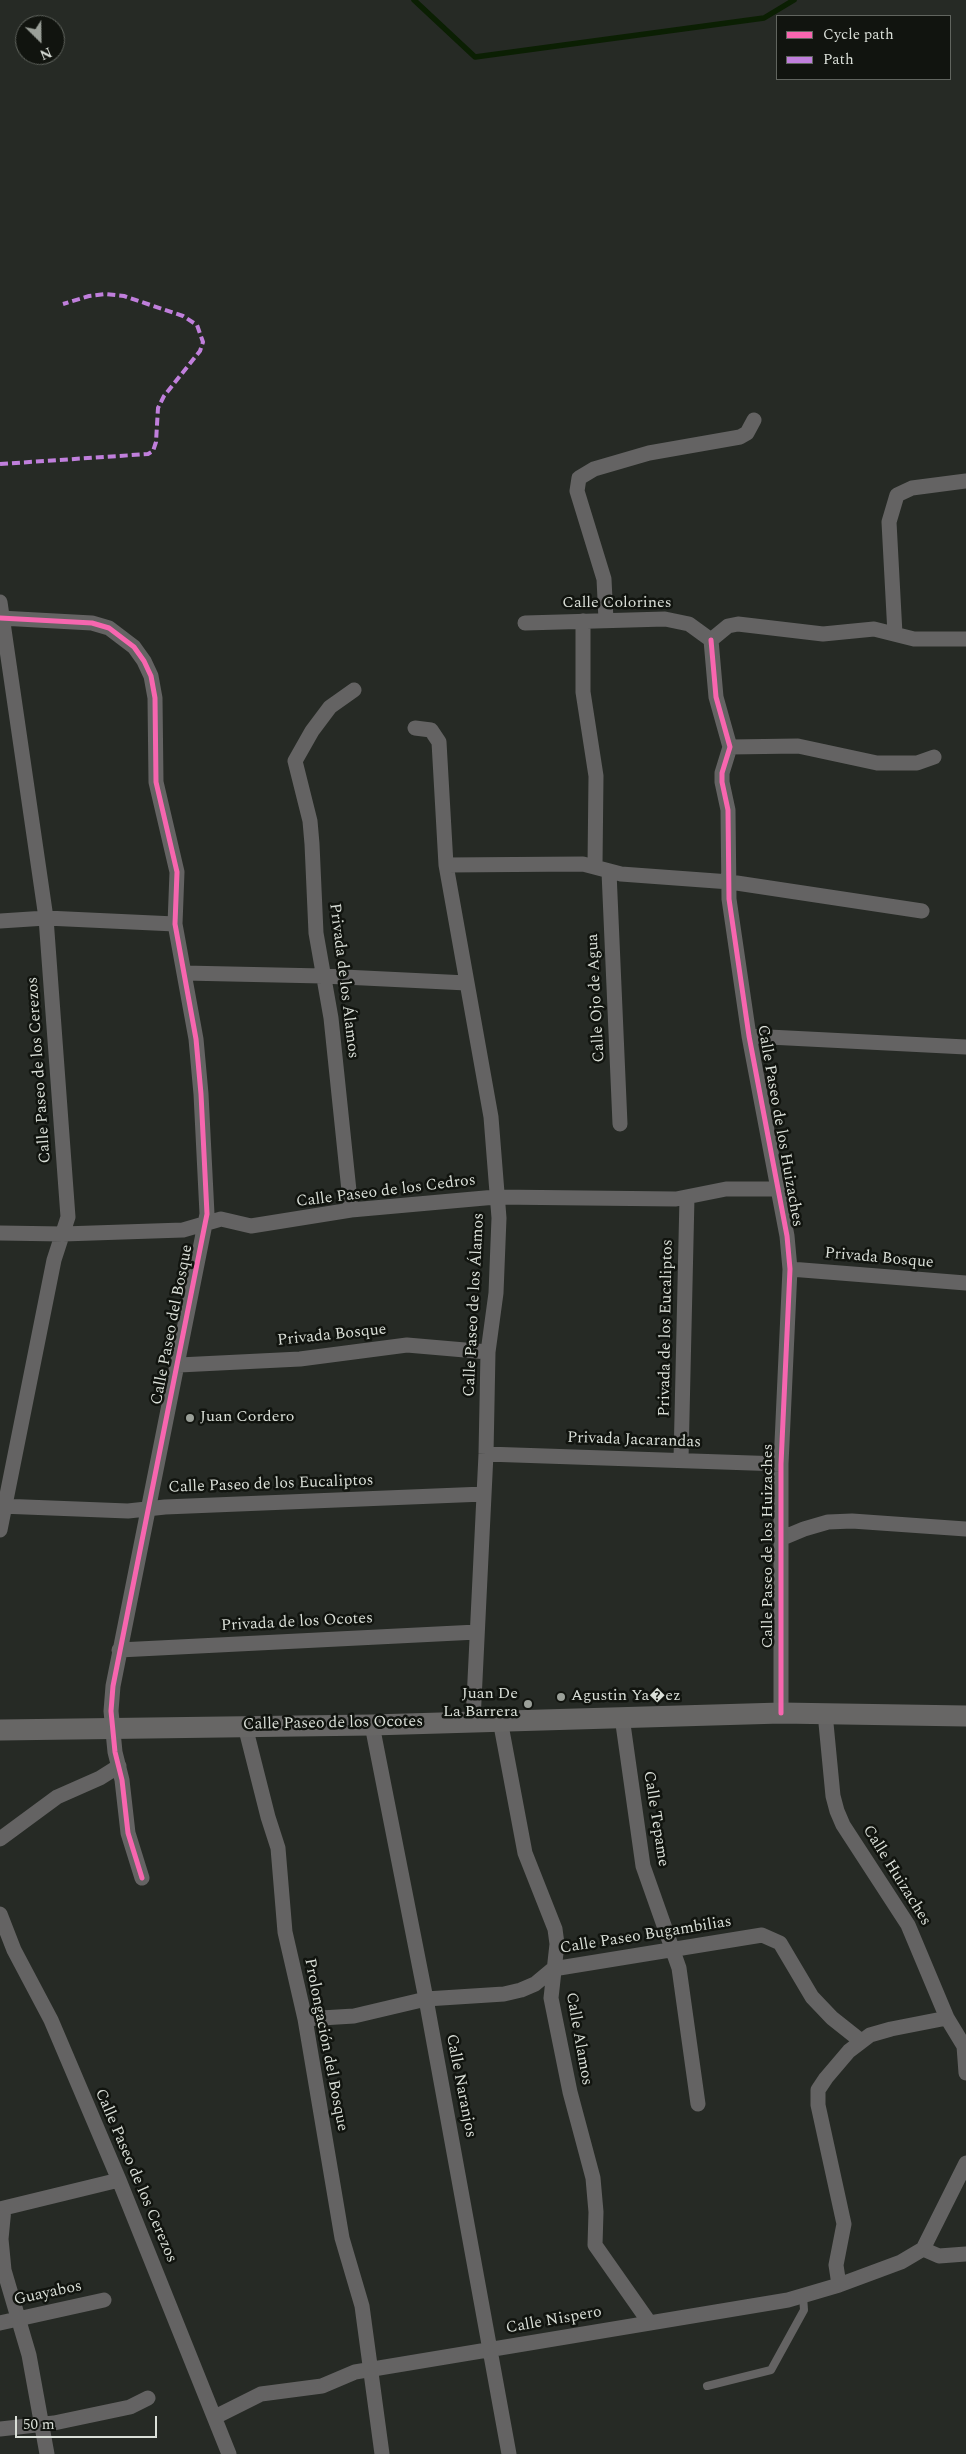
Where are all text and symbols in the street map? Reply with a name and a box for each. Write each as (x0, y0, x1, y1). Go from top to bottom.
north arrow (15, 15, 65, 65)
legend (776, 15, 951, 80)
text: Cycle path (823, 23, 894, 46)
text: N (36, 41, 55, 65)
text: Path (823, 48, 854, 71)
street label: Calle Colorines (562, 594, 672, 614)
street label: Privada de los Álamos (324, 902, 362, 1060)
street label: Calle Ojo de Agua (584, 933, 610, 1063)
street label: Calle Paseo de los Cerezos (24, 976, 56, 1164)
street label: Calle Paseo de los Huizaches (752, 1024, 806, 1228)
street label: Calle Paseo de los Cedros (295, 1171, 477, 1213)
street label: Calle Paseo de los Álamos (461, 1213, 489, 1397)
street label: Privada de los Eucaliptos (656, 1239, 678, 1417)
street label: Calle Paseo del Bosque (148, 1243, 198, 1407)
street label: Privada Bosque (824, 1245, 934, 1273)
street label: Privada Bosque (277, 1321, 387, 1351)
place label: Juan Cordero (200, 1408, 294, 1428)
marker: Juan Cordero (184, 1412, 196, 1424)
street label: Privada Jacarandas (567, 1429, 701, 1453)
street label: Calle Paseo de los Huizaches (759, 1444, 779, 1648)
street label: Calle Paseo de los Eucaliptos (168, 1472, 374, 1498)
street label: Privada de los Ocotes (221, 1609, 373, 1637)
place label: Juan De La Barrera (443, 1685, 518, 1723)
place label: Agustin Ya�ez (571, 1687, 681, 1707)
marker: Agustin Ya�ez (555, 1691, 567, 1703)
marker: Juan De La Barrera (522, 1698, 534, 1710)
street label: Calle Paseo de los Ocotes (243, 1713, 423, 1735)
street label: Calle Tepame (638, 1770, 672, 1868)
street label: Calle Huizaches (857, 1822, 935, 1930)
street label: Calle Paseo Bugambilias (559, 1913, 733, 1959)
street label: Prolongación del Bosque (299, 1957, 351, 2133)
street label: Calle Alamos (560, 1991, 596, 2087)
street label: Calle Naranjos (441, 2033, 479, 2139)
street label: Calle Paseo de los Cerezos (90, 2086, 180, 2266)
street label: Guayabos (12, 2277, 84, 2311)
street label: Calle Nispero (505, 2303, 603, 2339)
scale bar (18, 2406, 160, 2438)
text: 50 m (23, 2413, 55, 2436)

